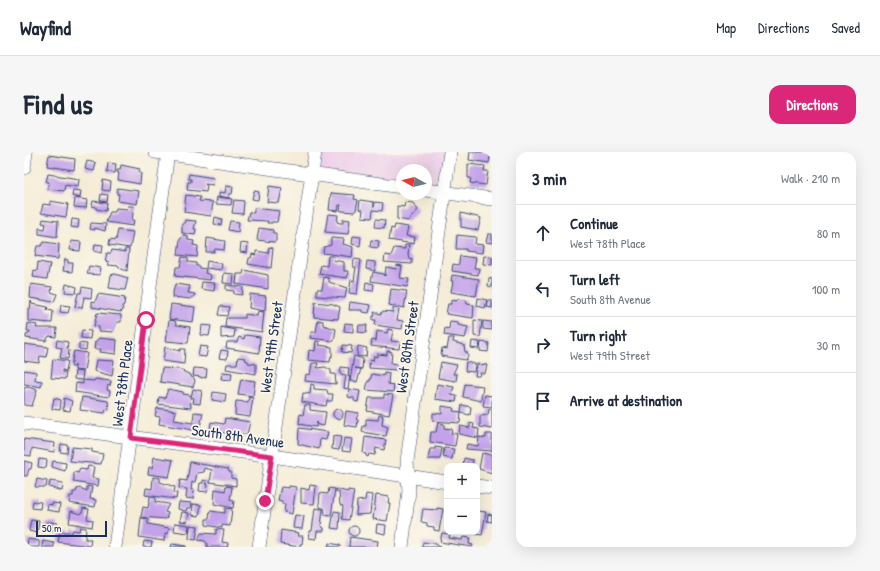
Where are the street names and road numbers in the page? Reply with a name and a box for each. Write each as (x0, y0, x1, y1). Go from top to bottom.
street label: West 79th Street (254, 299, 288, 394)
street label: West 80th Street (390, 299, 424, 394)
street label: West 78th Place (106, 338, 138, 428)
street label: South 8th Avenue (190, 419, 286, 453)

